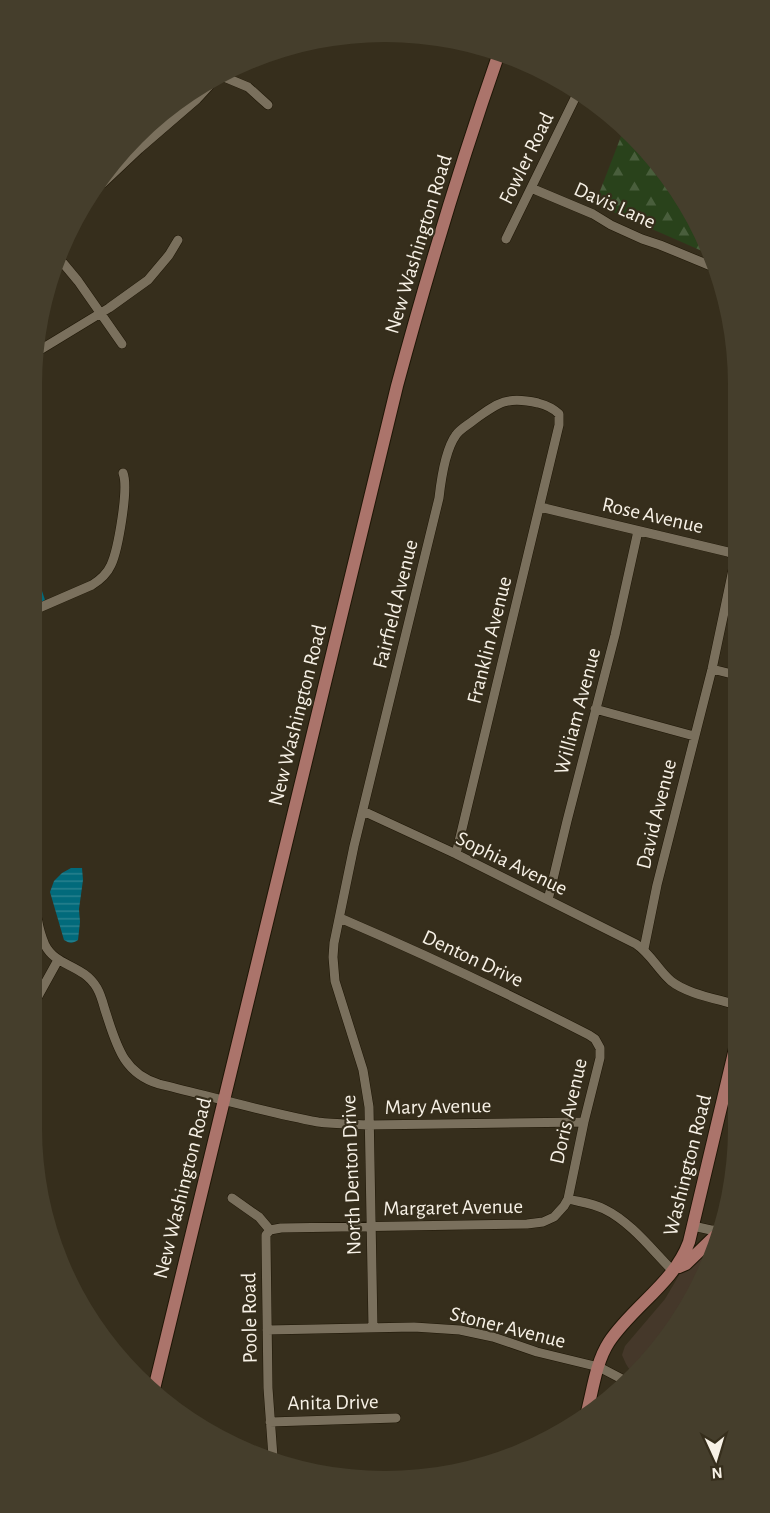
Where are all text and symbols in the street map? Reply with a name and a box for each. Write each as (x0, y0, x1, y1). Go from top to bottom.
street label: Fowler Road (495, 109, 558, 208)
street label: New Washington Road (381, 152, 456, 336)
street label: Davis Lane (571, 178, 659, 233)
street label: Rose Avenue (600, 494, 706, 537)
street label: Fairfield Avenue (369, 537, 422, 671)
street label: Franklin Avenue (463, 574, 515, 706)
street label: New Washington Road (265, 622, 330, 808)
street label: William Avenue (550, 645, 604, 777)
street label: David Avenue (633, 757, 680, 871)
street label: Sophia Avenue (453, 828, 571, 899)
street label: Denton Drive (419, 926, 526, 991)
street label: Doris Avenue (546, 1056, 591, 1166)
street label: Washington Road (660, 1092, 715, 1238)
street label: North Denton Drive (338, 1094, 365, 1256)
street label: New Washington Road (150, 1095, 215, 1281)
street label: Mary Avenue (385, 1095, 491, 1118)
street label: Margaret Avenue (383, 1196, 523, 1219)
street label: Poole Road (238, 1272, 261, 1364)
street label: Stoner Avenue (448, 1303, 568, 1352)
street label: Anita Drive (287, 1391, 379, 1414)
north arrow (686, 1429, 746, 1489)
text: N (711, 1465, 723, 1481)

